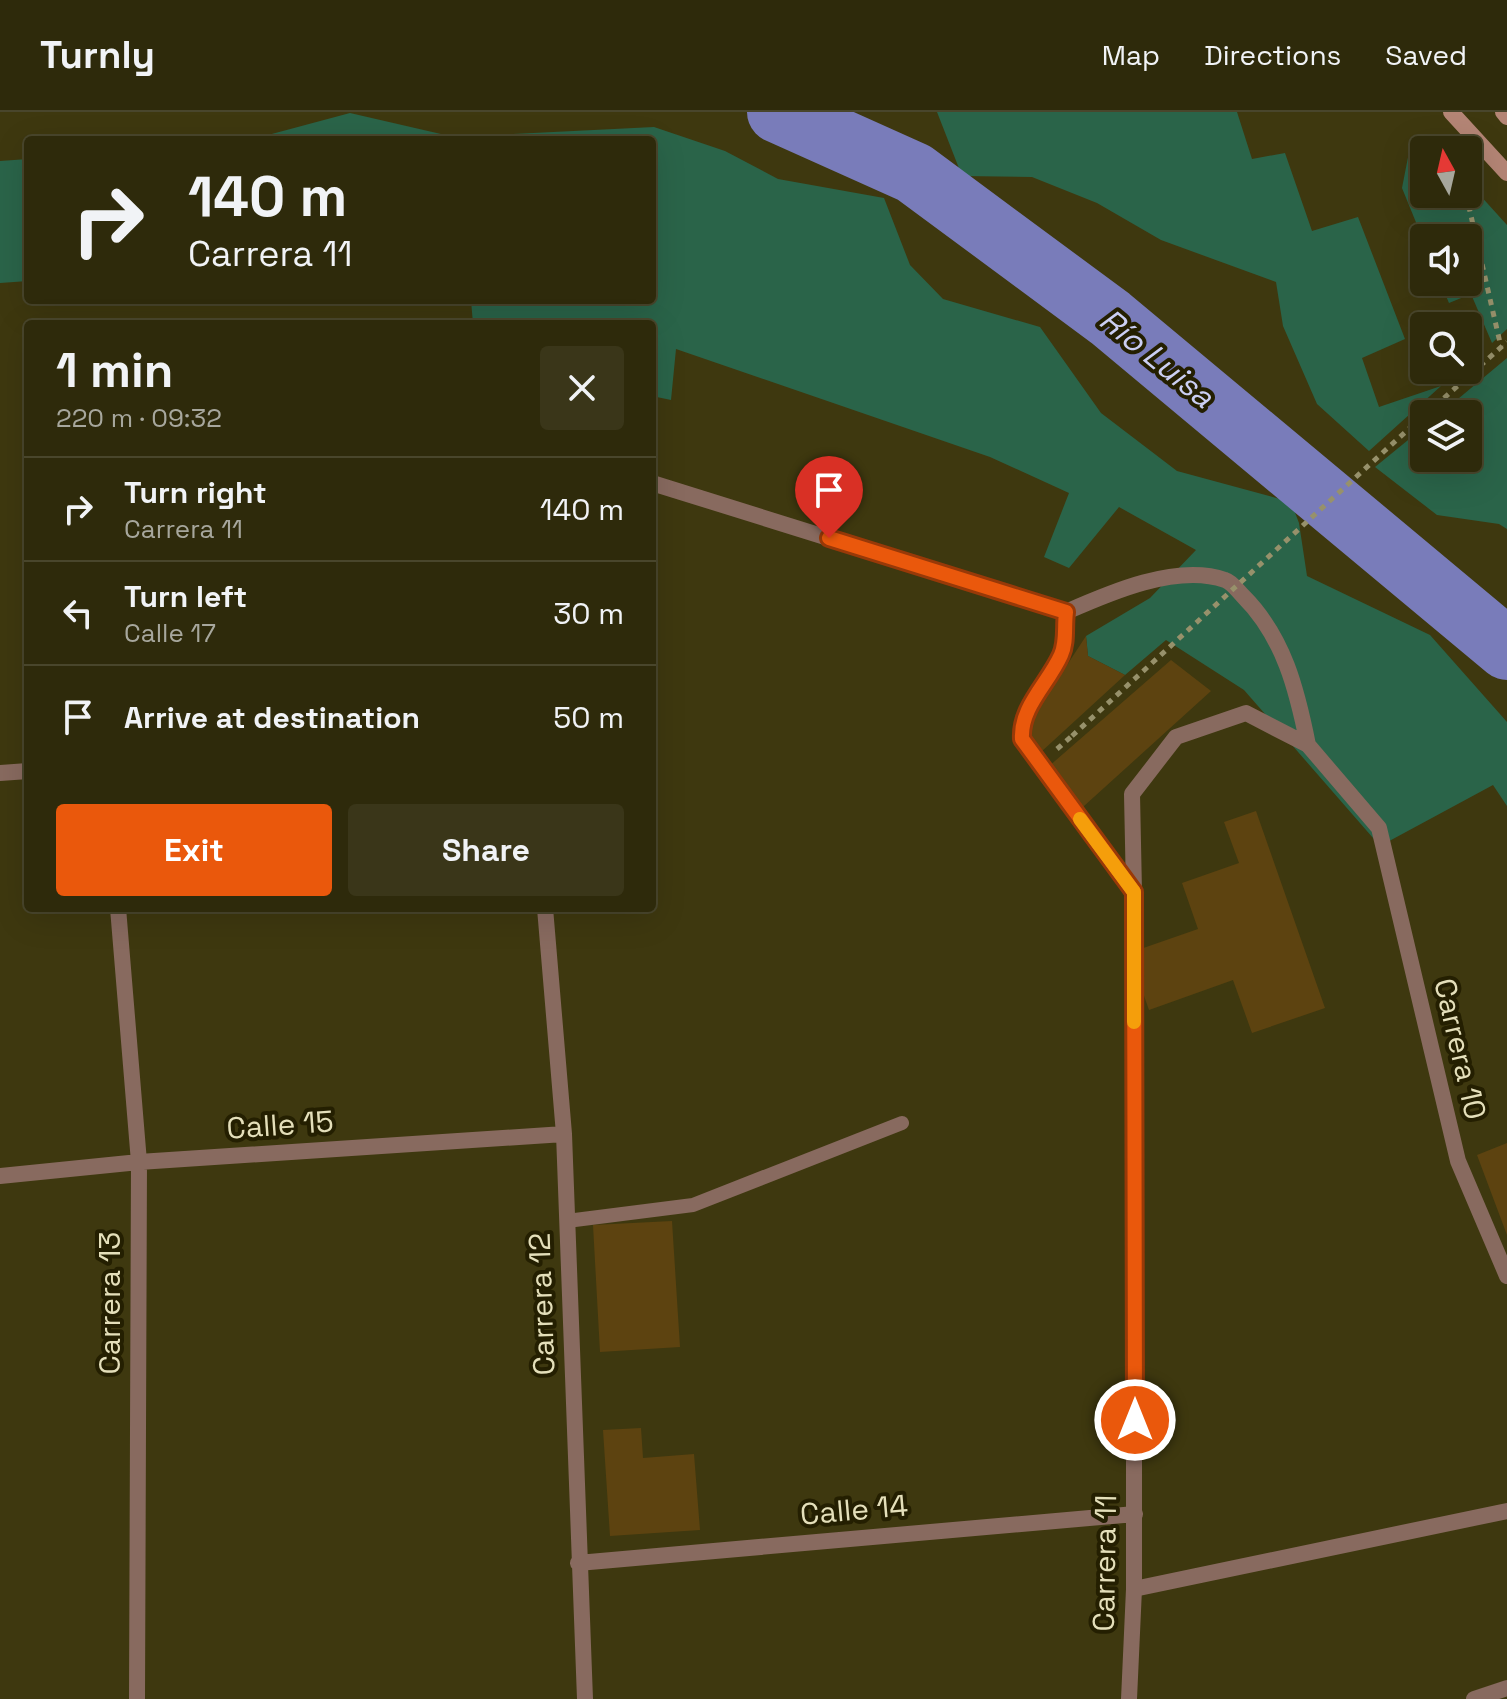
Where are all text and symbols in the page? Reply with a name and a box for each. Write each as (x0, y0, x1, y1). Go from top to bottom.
text: Turnly (40, 31, 155, 79)
text: Map (1102, 37, 1160, 73)
text: Directions (1204, 37, 1341, 73)
text: Saved (1385, 37, 1467, 73)
north arrow (1410, 136, 1482, 208)
map controls (1410, 136, 1482, 472)
text: 140 m (188, 161, 347, 232)
icon: right (56, 168, 160, 272)
button: sound (1410, 224, 1482, 296)
text: Carrera 11 (188, 231, 353, 277)
water label: Río Luisa (1092, 300, 1223, 417)
button: search (1410, 312, 1482, 384)
text: 1 min (56, 340, 173, 401)
button: close (540, 346, 624, 430)
button: layers (1410, 400, 1482, 472)
text: 220 m · 09:32 (56, 401, 222, 435)
pin (795, 456, 863, 538)
icon: arrive (807, 468, 851, 512)
text: Turn right (124, 473, 267, 512)
icon: right (56, 487, 100, 531)
text: 140 m (540, 490, 624, 529)
text: Carrera 11 (124, 512, 243, 546)
text: Turn left (124, 577, 247, 616)
icon: left (56, 591, 100, 635)
text: 30 m (553, 594, 624, 633)
text: Calle 17 (124, 616, 216, 650)
icon: arrive (56, 695, 100, 739)
text: Arrive at destination (124, 698, 420, 737)
text: 50 m (553, 698, 624, 737)
button: Exit (56, 804, 332, 896)
button: Share (348, 804, 624, 896)
street label: Carrera 10 (1425, 974, 1496, 1123)
street label: Calle 15 (225, 1101, 335, 1148)
street label: Carrera 13 (90, 1232, 129, 1374)
street label: Carrera 12 (520, 1232, 563, 1376)
position arrow (1093, 1378, 1177, 1462)
street label: Calle 14 (798, 1485, 909, 1534)
street label: Carrera 11 (1084, 1494, 1125, 1632)

